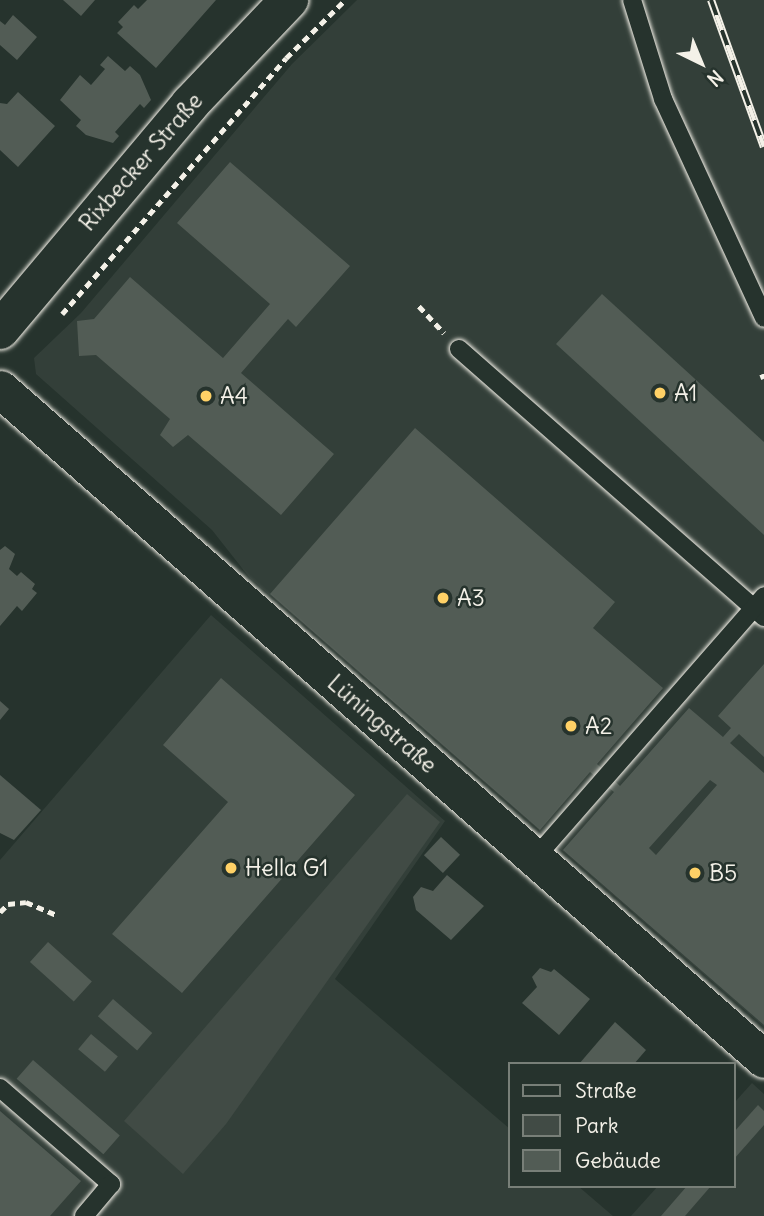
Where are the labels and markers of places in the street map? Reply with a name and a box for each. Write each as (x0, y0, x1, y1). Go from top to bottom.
place label: A1 (674, 379, 697, 407)
place label: A4 (220, 382, 248, 410)
marker: A1 (652, 385, 668, 401)
marker: A4 (198, 388, 214, 404)
place label: A3 (457, 584, 485, 612)
marker: A3 (435, 590, 451, 606)
place label: A2 (585, 712, 612, 740)
marker: A2 (563, 718, 579, 734)
place label: Hella G1 (245, 854, 328, 882)
place label: B5 (709, 859, 737, 887)
marker: Hella G1 (223, 860, 239, 876)
marker: B5 (687, 865, 703, 881)

